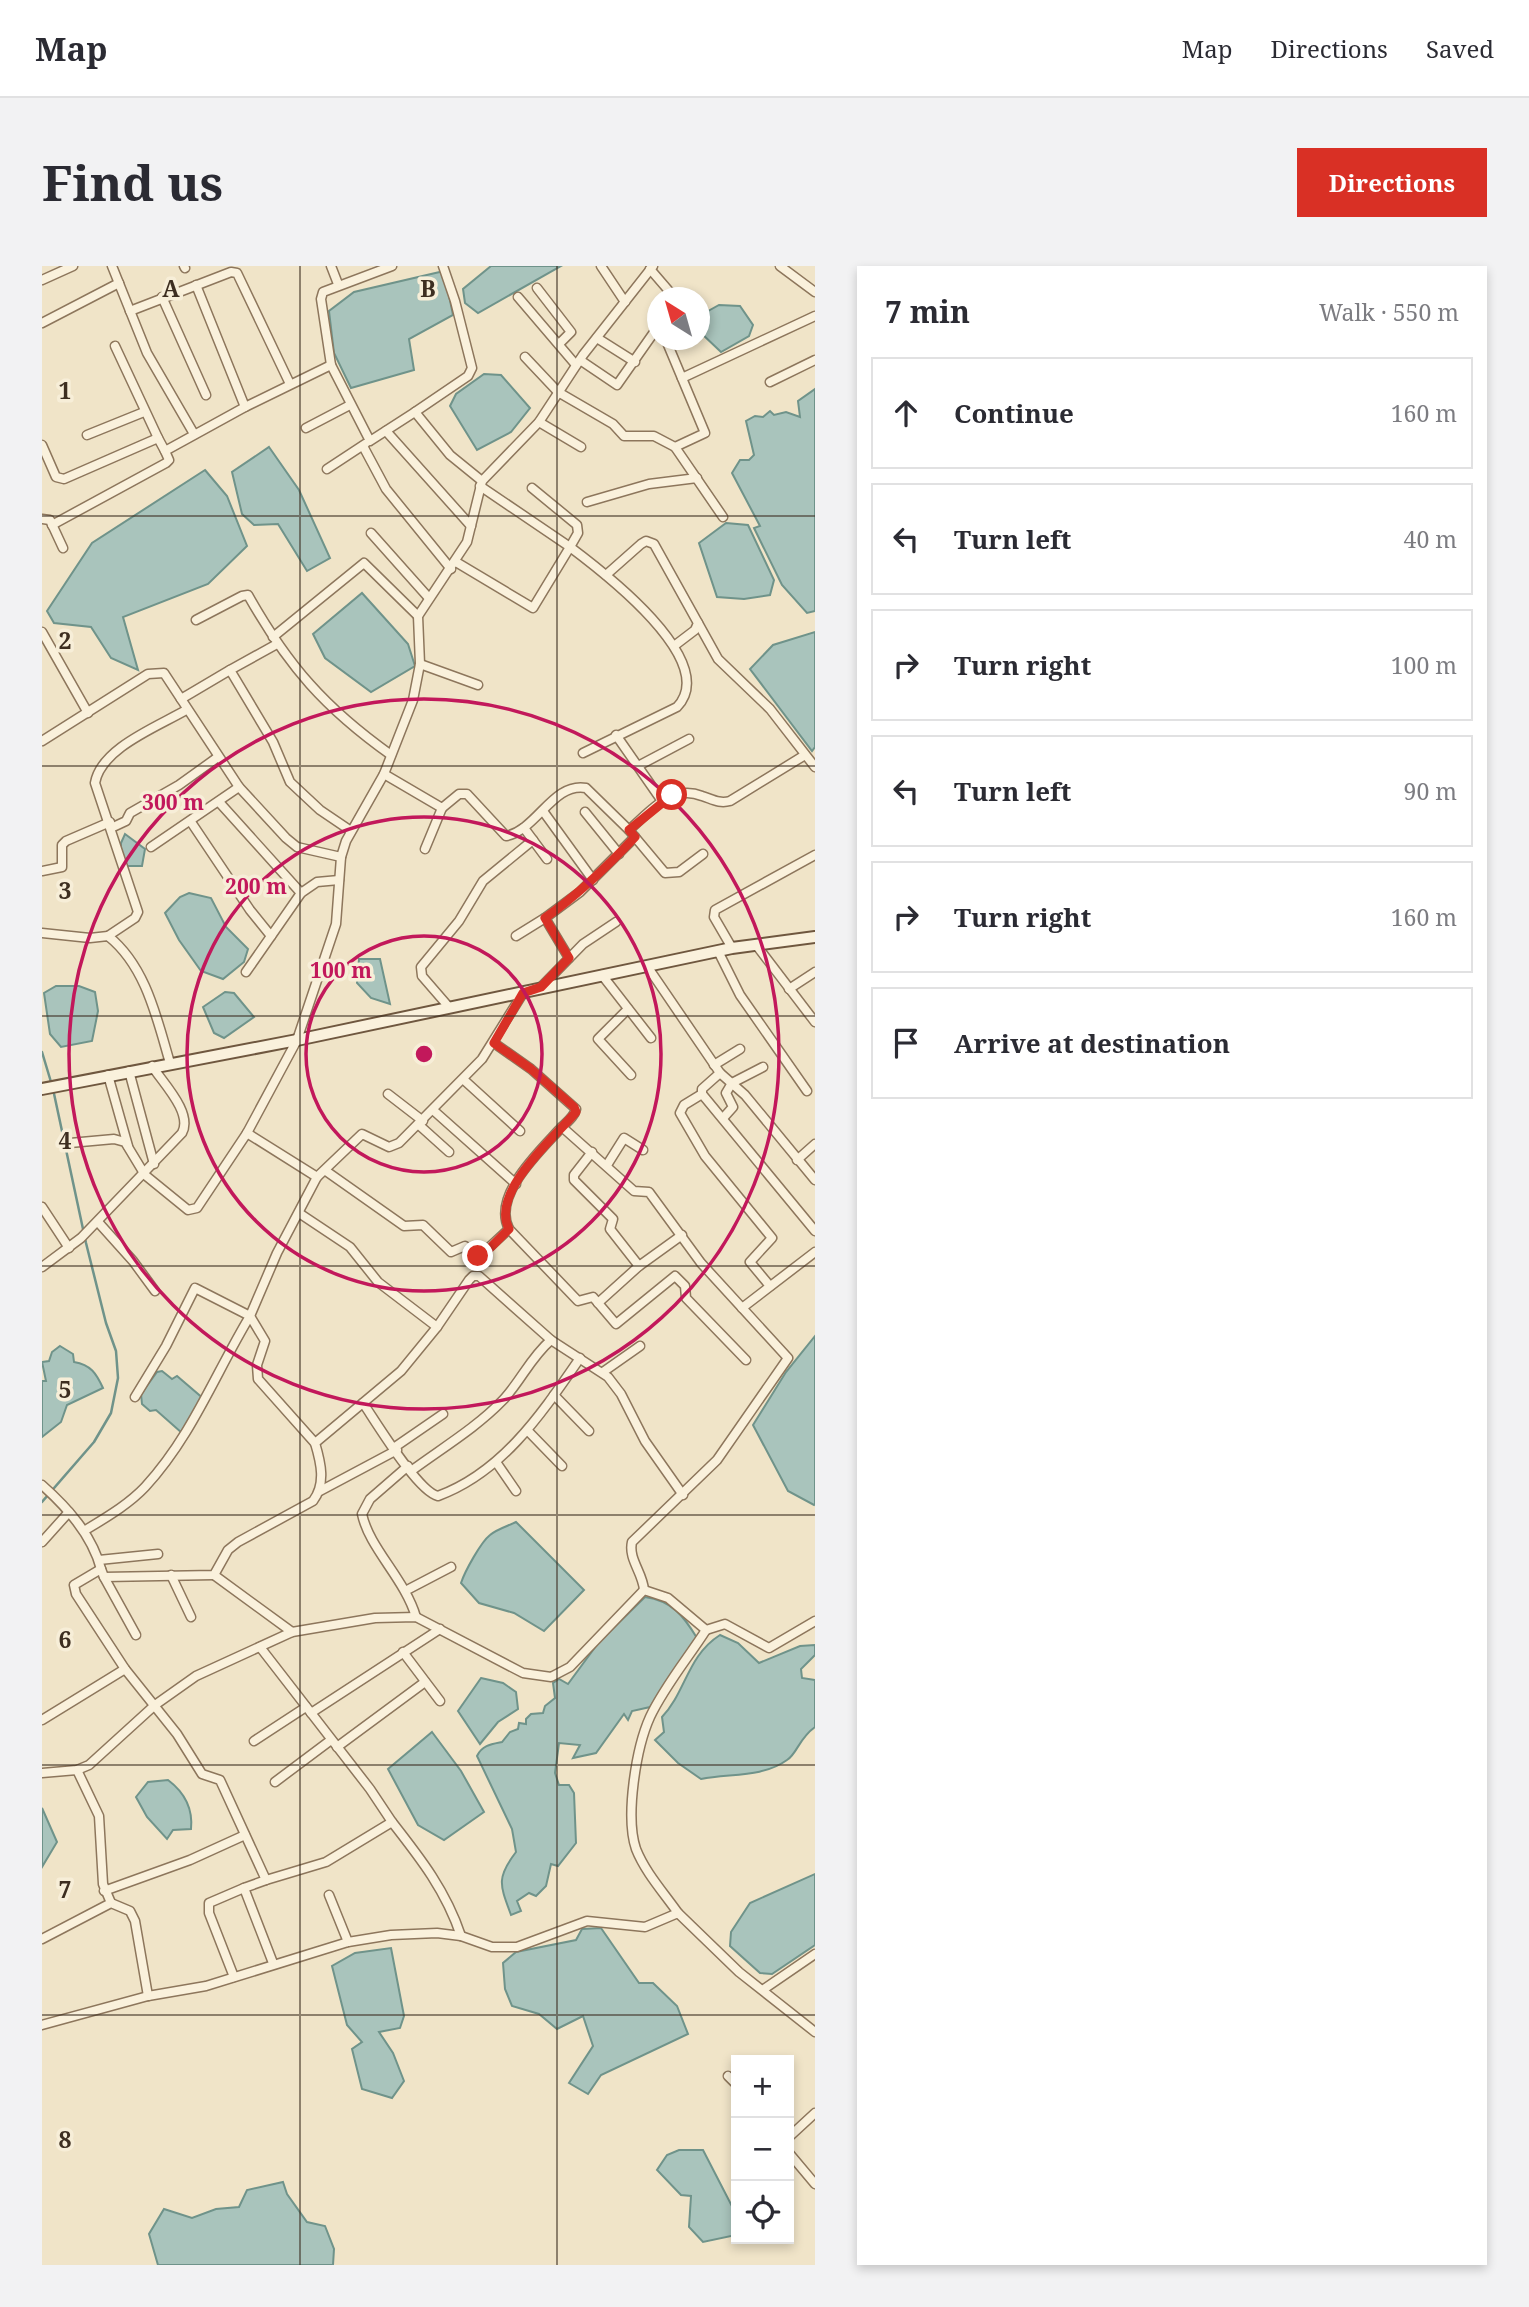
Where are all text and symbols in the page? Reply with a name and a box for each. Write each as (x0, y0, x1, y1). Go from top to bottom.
text: Map (35, 26, 108, 71)
text: Map (1182, 32, 1233, 65)
text: Directions (1271, 32, 1388, 65)
text: Saved (1426, 32, 1494, 65)
button: Directions (1297, 148, 1487, 217)
text: Find us (42, 149, 223, 215)
text: A (162, 272, 180, 304)
text: B (420, 272, 436, 304)
north arrow (647, 287, 710, 350)
text: 7 min (885, 291, 970, 332)
text: Walk · 550 m (1319, 296, 1459, 328)
text: 1 (59, 374, 72, 406)
icon: ahead (887, 394, 925, 432)
text: Continue (954, 395, 1074, 431)
text: 160 m (1391, 397, 1457, 429)
icon: left (887, 520, 925, 558)
text: Turn left (954, 521, 1071, 557)
text: 40 m (1404, 523, 1457, 555)
text: 2 (59, 624, 72, 656)
icon: right (887, 646, 925, 684)
text: Turn right (954, 647, 1091, 683)
text: 100 m (1391, 649, 1457, 681)
icon: left (887, 772, 925, 810)
text: Turn left (954, 773, 1071, 809)
text: 90 m (1404, 775, 1457, 807)
route start (656, 779, 687, 810)
text: 300 m (142, 788, 204, 816)
text: 200 m (225, 872, 287, 900)
text: 3 (59, 874, 72, 906)
icon: right (887, 898, 925, 936)
text: Turn right (954, 899, 1091, 935)
text: 160 m (1391, 901, 1457, 933)
text: 100 m (310, 956, 372, 984)
icon: arrive (887, 1024, 925, 1062)
text: Arrive at destination (954, 1025, 1230, 1061)
centre of rings (412, 1042, 436, 1066)
text: 4 (59, 1124, 72, 1156)
route end (462, 1240, 493, 1271)
text: 5 (59, 1373, 72, 1405)
text: 6 (59, 1623, 72, 1655)
text: 7 (59, 1873, 72, 1905)
map controls (731, 2055, 794, 2244)
button: + (731, 2055, 794, 2118)
button: − (731, 2118, 794, 2181)
text: 8 (59, 2123, 72, 2155)
button: locate (731, 2181, 794, 2244)

